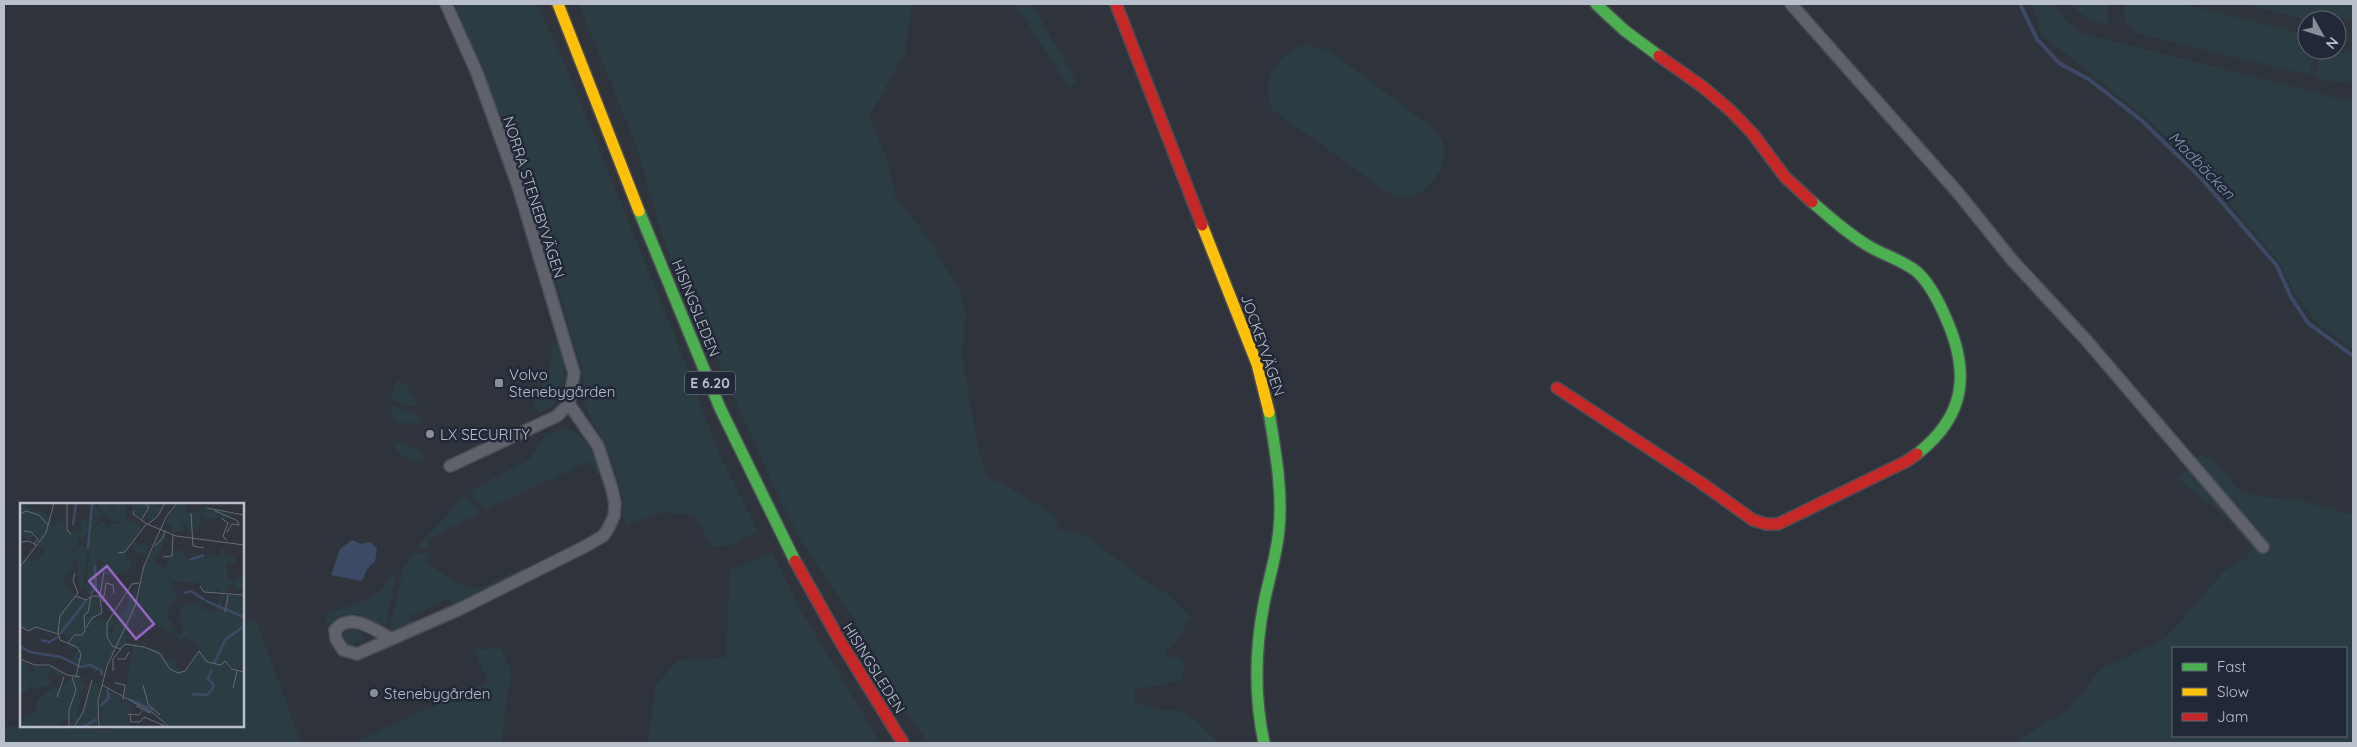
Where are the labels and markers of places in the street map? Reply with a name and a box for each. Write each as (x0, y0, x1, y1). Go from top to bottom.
place label: Volvo Stenebygården (509, 365, 616, 401)
marker: Volvo Stenebygården (493, 377, 505, 389)
place label: LX SECURITY (440, 425, 531, 444)
marker: LX SECURITY (424, 428, 436, 440)
place label: Stenebygården (384, 684, 491, 703)
marker: Stenebygården (368, 687, 380, 699)

